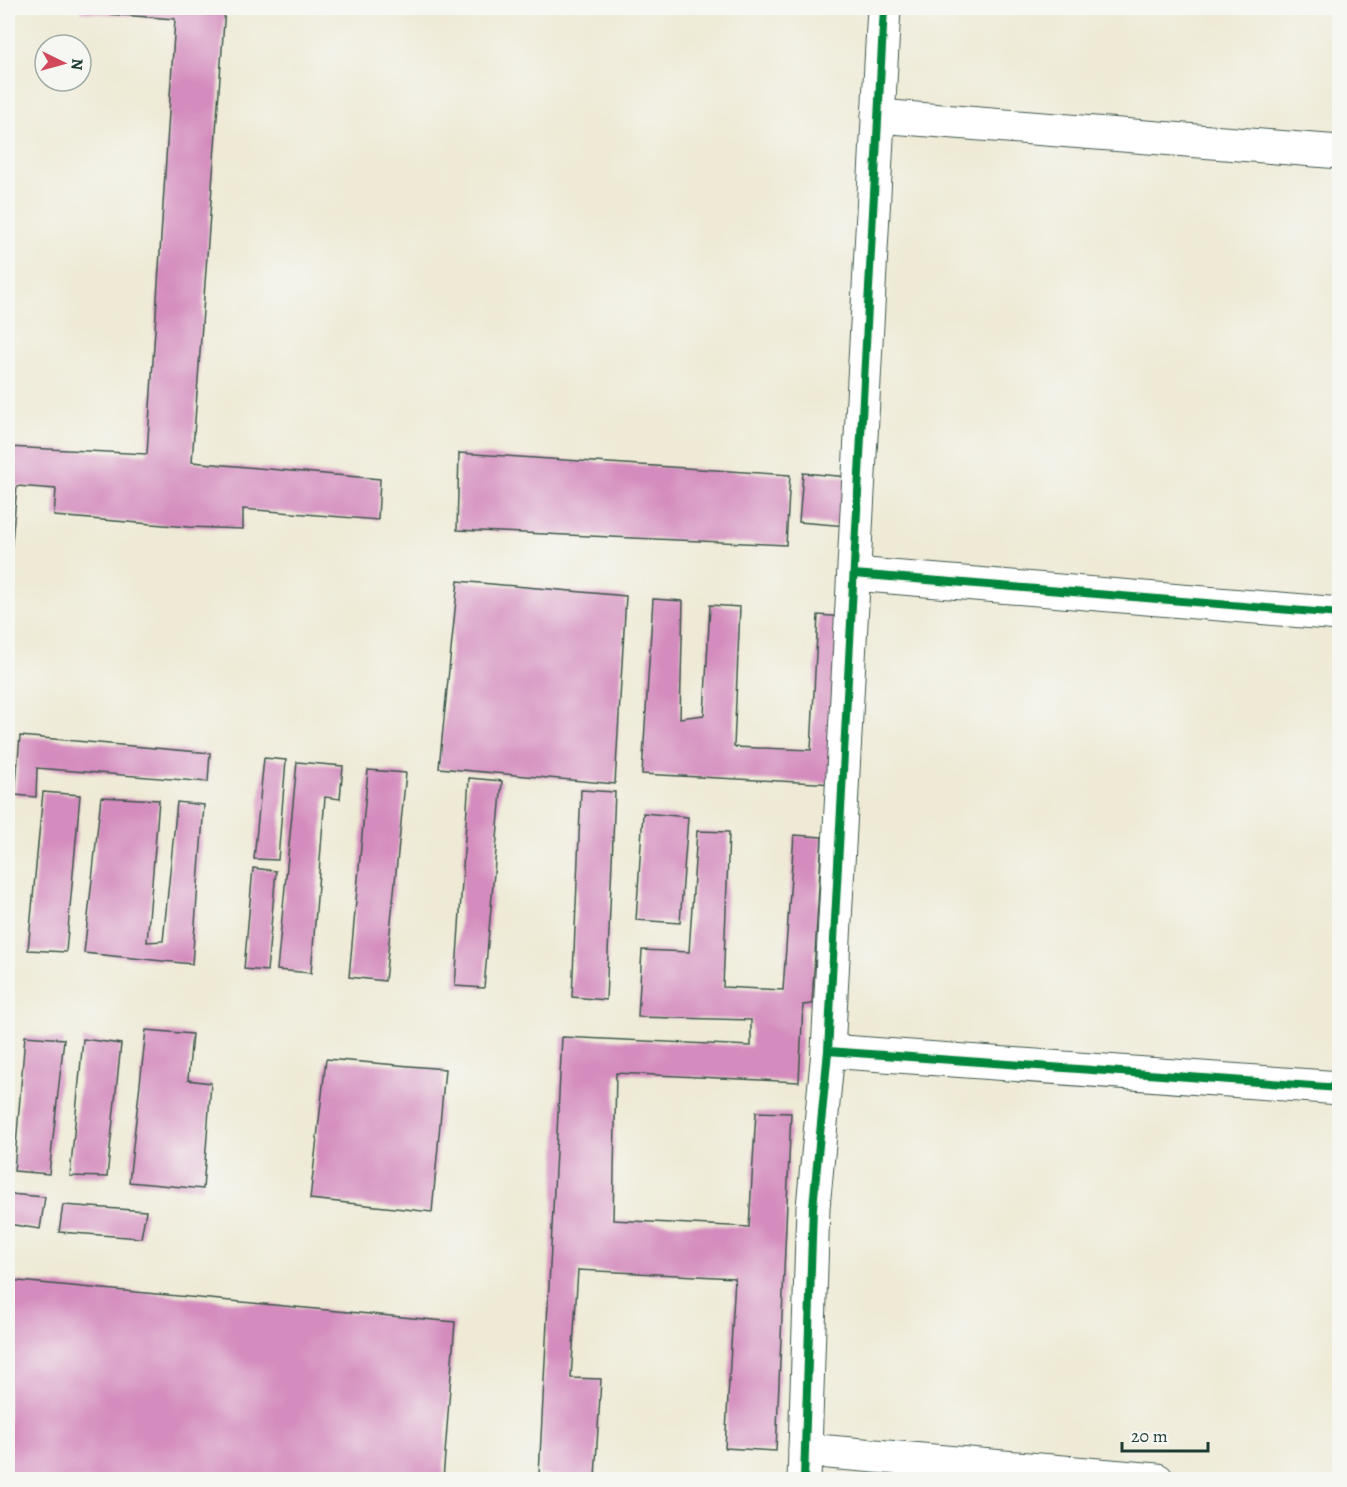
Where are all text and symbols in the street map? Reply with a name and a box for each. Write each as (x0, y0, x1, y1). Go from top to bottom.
north arrow (33, 33, 93, 93)
text: N (65, 57, 88, 71)
scale bar (1122, 1415, 1208, 1453)
text: 20 m (1131, 1424, 1168, 1448)

